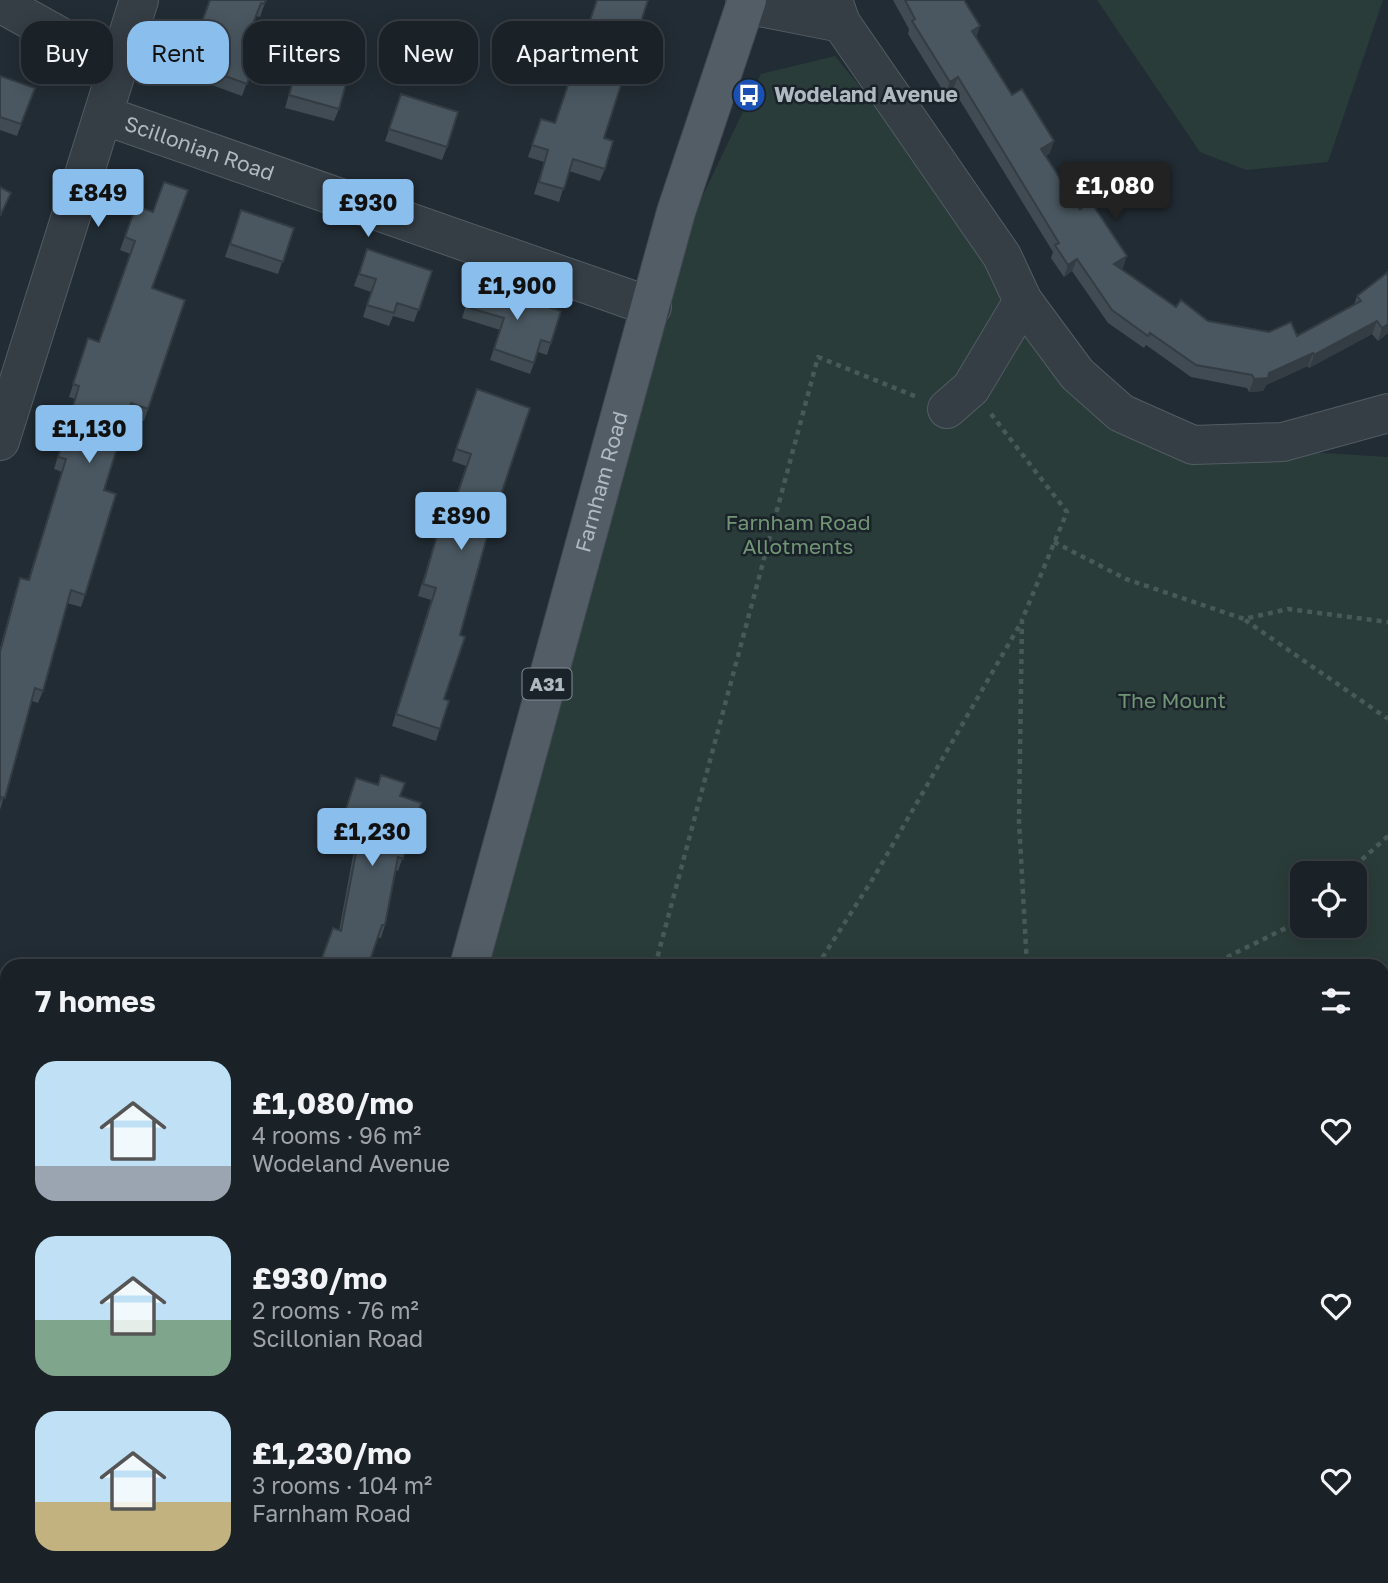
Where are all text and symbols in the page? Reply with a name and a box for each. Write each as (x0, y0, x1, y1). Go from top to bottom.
chip: Buy (21, 21, 113, 84)
chip: Rent (127, 21, 229, 84)
chip: Filters (243, 21, 365, 84)
chip: New (379, 21, 478, 84)
chip: Apartment (492, 21, 663, 84)
bus stop icon: Wodeland Avenue (730, 76, 768, 114)
place label: Wodeland Avenue (774, 81, 958, 107)
street label: Scillonian Road (121, 110, 278, 186)
pin: £1,080 (1058, 162, 1172, 222)
pin: £849 (57, 170, 139, 229)
text: £1,080 (1075, 171, 1155, 199)
text: £849 (69, 178, 127, 206)
pin: £930 (327, 180, 409, 239)
text: £930 (339, 188, 397, 216)
pin: £1,900 (460, 262, 574, 322)
text: £1,900 (478, 271, 556, 299)
pin: £1,130 (32, 406, 146, 465)
street label: Farnham Road (569, 408, 633, 555)
text: £1,130 (51, 414, 127, 442)
pin: £890 (420, 492, 502, 552)
text: £890 (431, 501, 491, 529)
park label: Farnham Road Allotments (725, 509, 871, 559)
road number: A31 (522, 668, 572, 699)
park label: The Mount (1118, 687, 1226, 713)
pin: £1,230 (315, 808, 429, 868)
text: £1,230 (333, 817, 411, 845)
map controls (1290, 861, 1367, 938)
button: locate (1290, 861, 1367, 938)
icon: filters (1317, 982, 1355, 1020)
text: 7 homes (35, 983, 156, 1019)
text: £1,080/mo (252, 1085, 414, 1121)
icon: home (91, 1089, 175, 1173)
icon: heart (1317, 1112, 1355, 1150)
text: 4 rooms · 96 m² (252, 1121, 421, 1149)
text: Wodeland Avenue (252, 1149, 450, 1177)
text: £930/mo (252, 1260, 387, 1296)
icon: home (91, 1264, 175, 1348)
icon: heart (1317, 1287, 1355, 1325)
text: 2 rooms · 76 m² (252, 1296, 419, 1324)
text: Scillonian Road (252, 1324, 423, 1352)
text: £1,230/mo (252, 1435, 412, 1471)
icon: home (91, 1439, 175, 1523)
icon: heart (1317, 1462, 1355, 1500)
text: 3 rooms · 104 m² (252, 1471, 432, 1499)
text: Farnham Road (252, 1499, 411, 1527)

